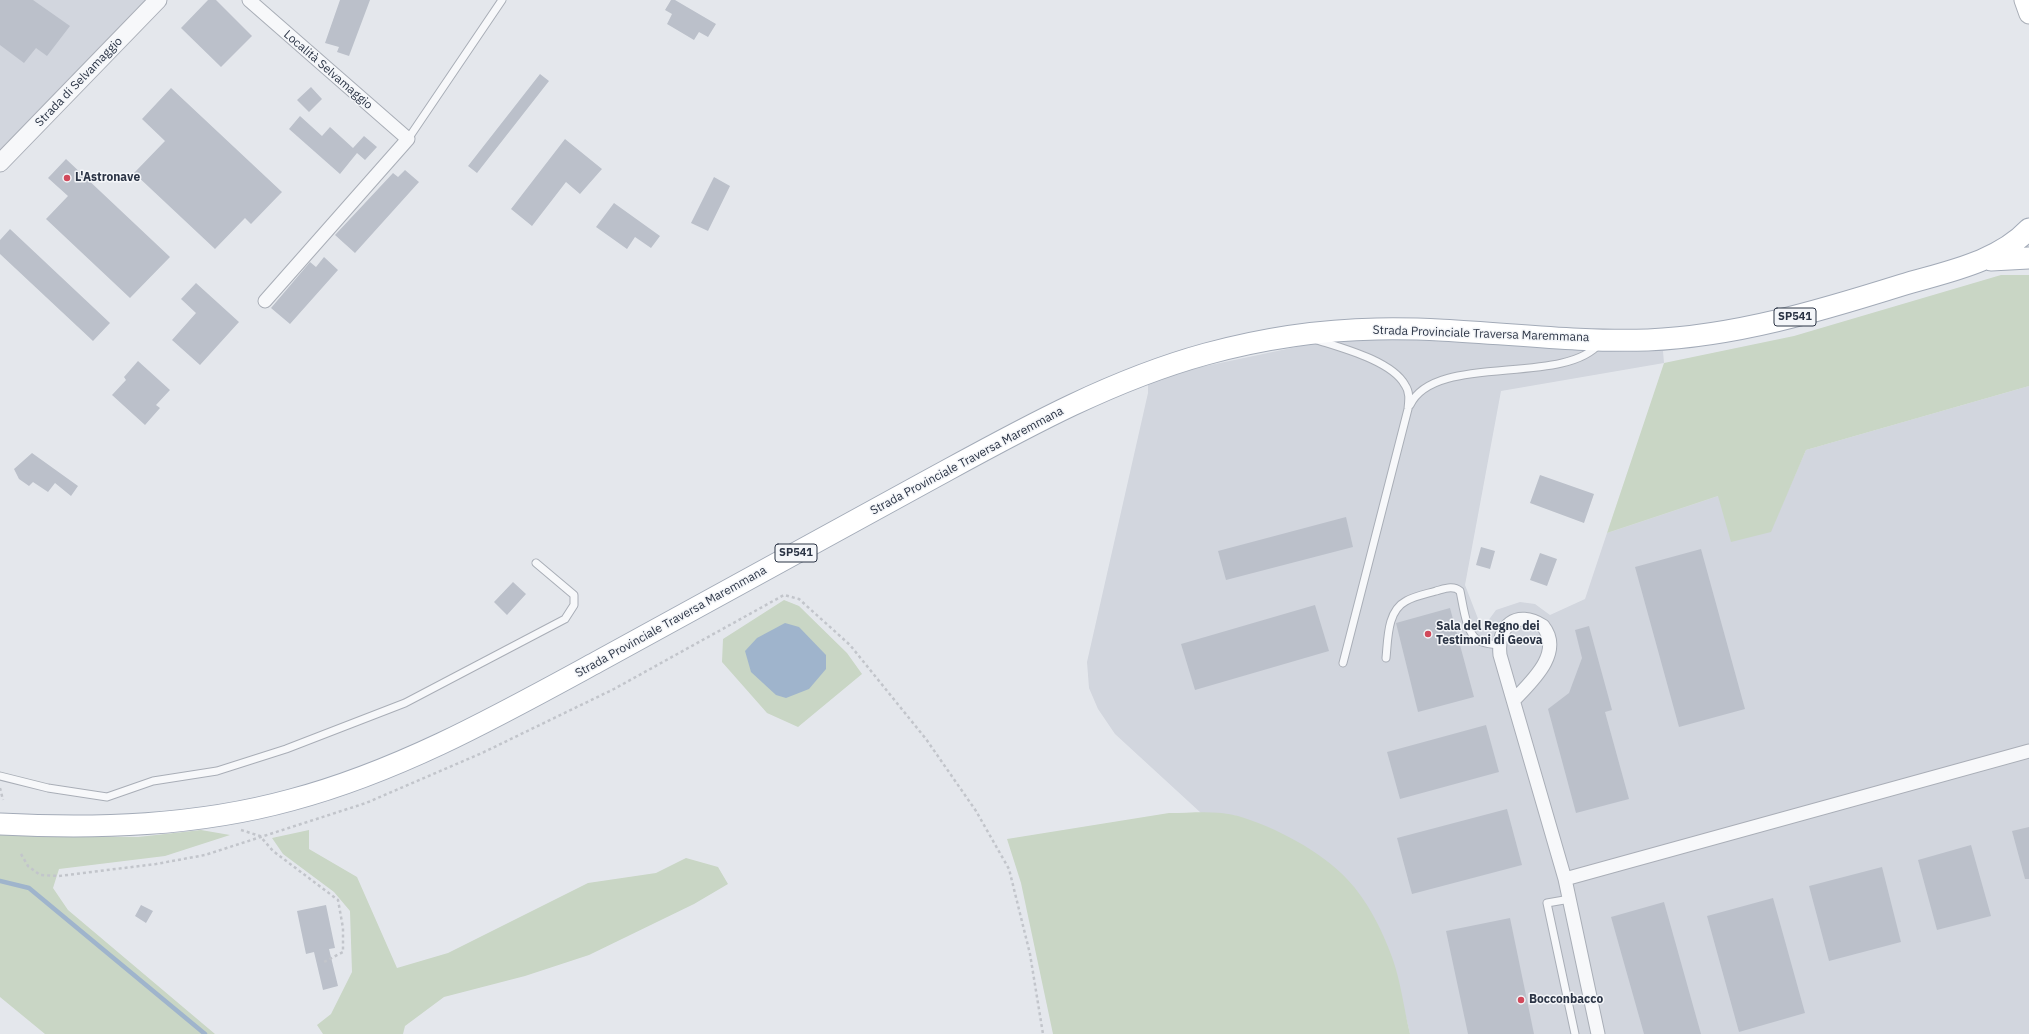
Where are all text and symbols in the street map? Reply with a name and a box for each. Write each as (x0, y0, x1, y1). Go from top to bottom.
street label: Località Selvamaggio (281, 28, 375, 112)
street label: Strada di Selvamaggio (32, 34, 126, 130)
place label: L'Astronave (75, 171, 140, 185)
marker: L'Astronave (62, 173, 72, 183)
road number: SP541 (1774, 308, 1816, 326)
street label: Strada Provinciale Traversa Maremmana (1372, 323, 1590, 345)
street label: Strada Provinciale Traversa Maremmana (868, 404, 1066, 518)
road number: SP541 (775, 544, 817, 562)
street label: Strada Provinciale Traversa Maremmana (573, 563, 769, 681)
place label: Sala del Regno dei Testimoni di Geova (1436, 620, 1543, 648)
marker: Sala del Regno dei Testimoni di Geova (1423, 629, 1433, 639)
place label: Bocconbacco (1529, 993, 1603, 1007)
marker: Bocconbacco (1516, 995, 1526, 1005)

